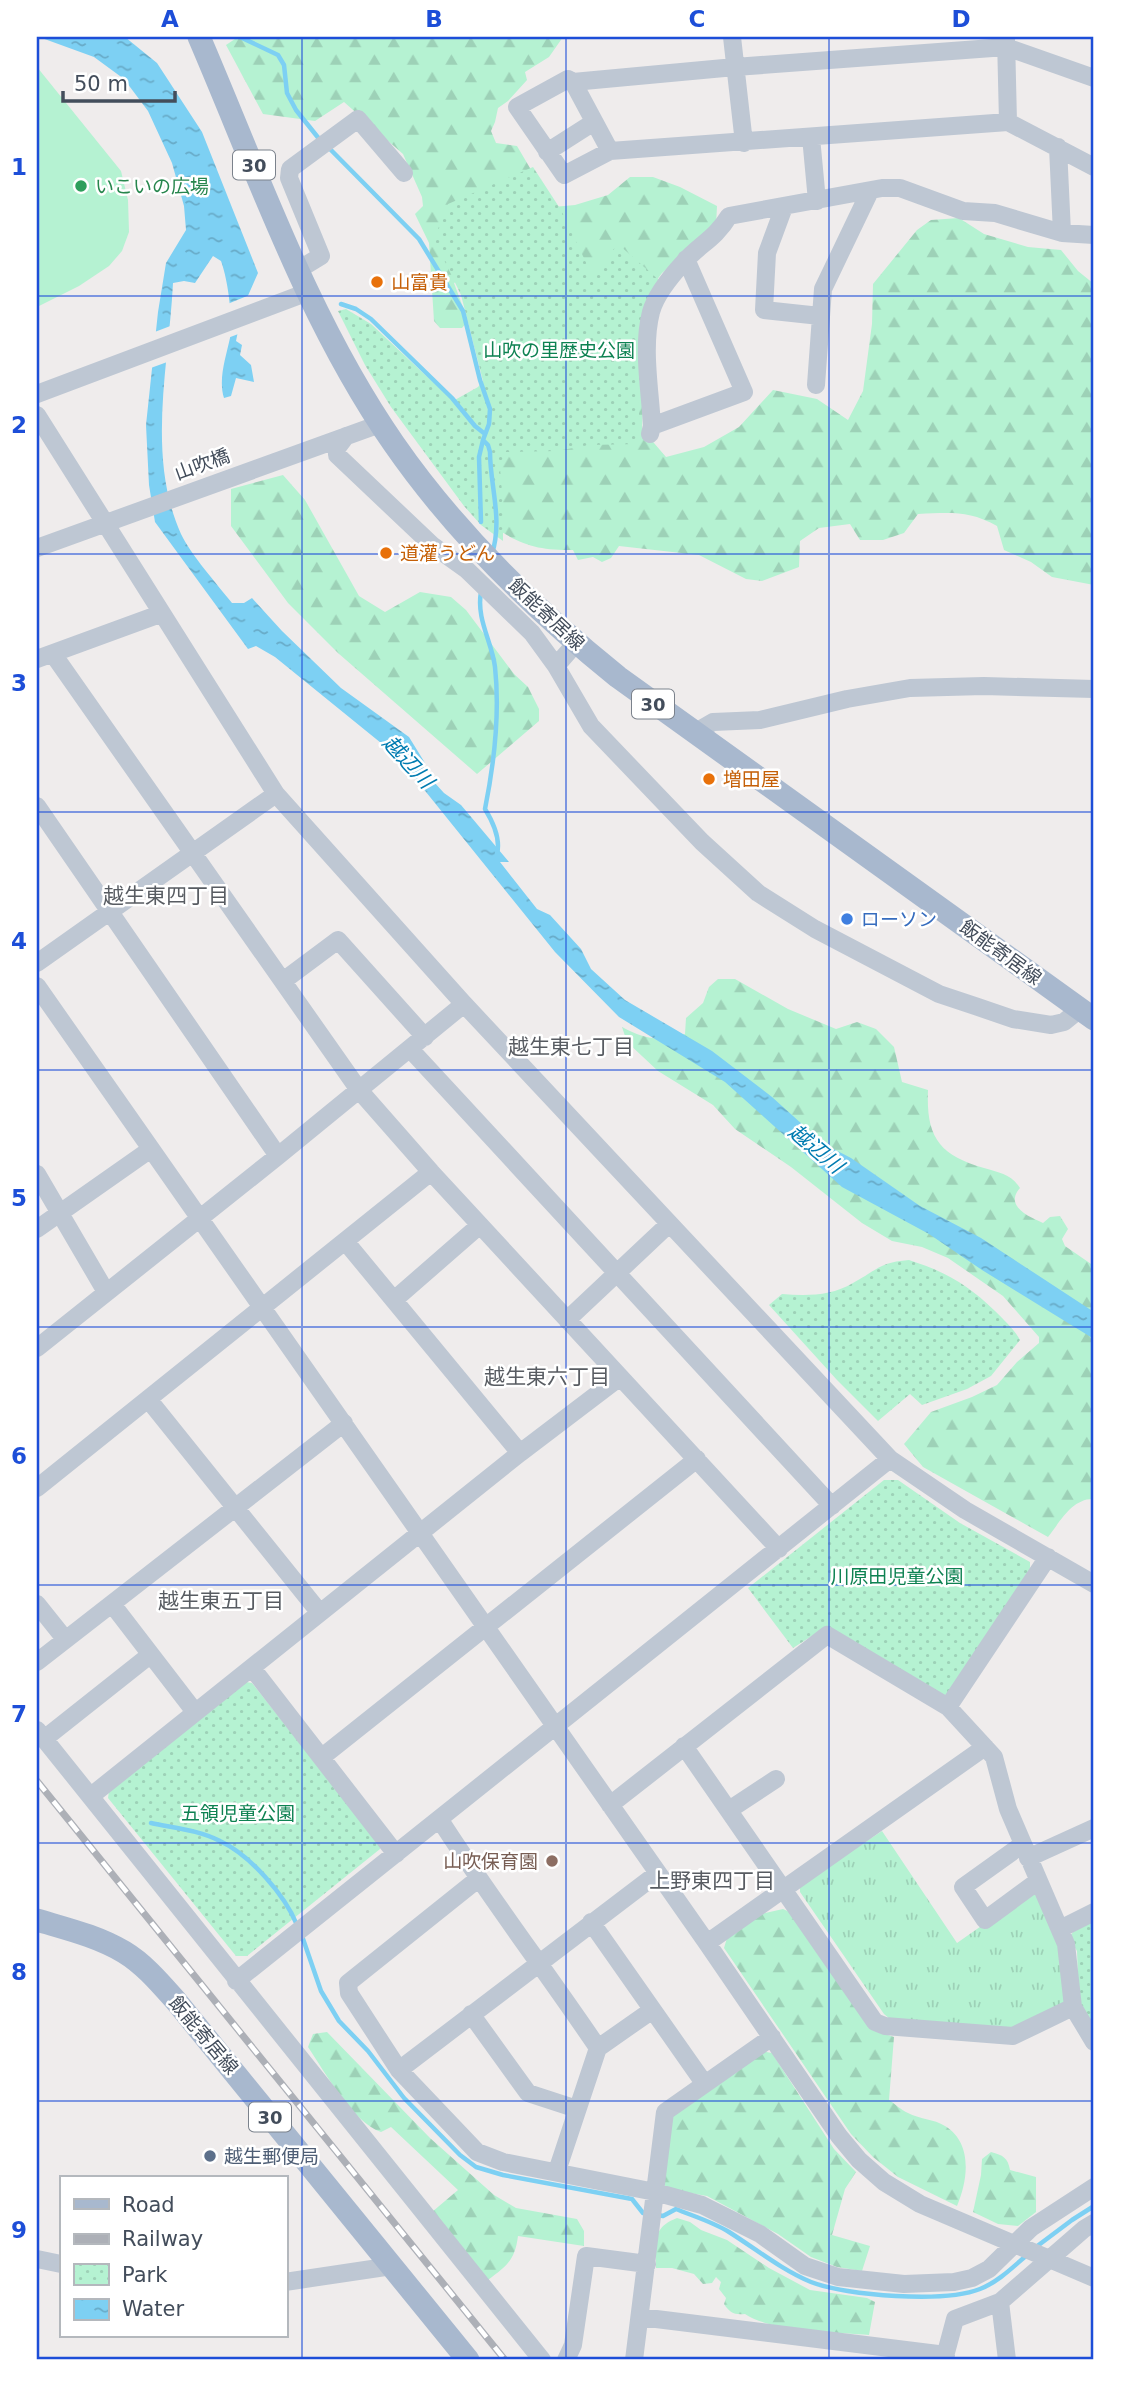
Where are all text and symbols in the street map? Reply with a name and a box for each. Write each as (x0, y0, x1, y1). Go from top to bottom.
text: A (161, 6, 179, 32)
text: B (425, 6, 443, 32)
text: C (689, 6, 705, 32)
text: D (951, 6, 971, 32)
scale bar (63, 60, 175, 104)
text: 50 m (74, 72, 128, 96)
road number: 30 (233, 150, 275, 180)
text: 1 (11, 154, 27, 180)
place label: いこいの広場 (95, 175, 209, 197)
marker: いこいの広場 (73, 178, 89, 194)
place label: 山富貴 (391, 271, 448, 293)
marker: 山富貴 (369, 274, 385, 290)
park label: 山吹の里歴史公園 (483, 339, 635, 361)
text: 2 (11, 412, 27, 438)
street label: 山吹橋 (171, 444, 233, 484)
place label: 道灌うどん (400, 542, 495, 564)
marker: 道灌うどん (378, 545, 394, 561)
street label: 飯能寄居線 (505, 574, 589, 654)
text: 3 (11, 670, 27, 696)
road number: 30 (632, 690, 674, 718)
water label: 越辺川 (378, 731, 440, 795)
place label: 増田屋 (723, 768, 780, 790)
marker: 増田屋 (701, 771, 717, 787)
district label: 越生東四丁目 (103, 884, 229, 908)
place label: ローソン (861, 908, 937, 930)
marker: ローソン (839, 911, 855, 927)
street label: 飯能寄居線 (956, 915, 1046, 989)
text: 4 (11, 928, 27, 954)
district label: 越生東七丁目 (508, 1035, 634, 1059)
water label: 越辺川 (784, 1120, 849, 1180)
text: 5 (11, 1185, 27, 1211)
district label: 越生東六丁目 (484, 1365, 610, 1389)
text: 6 (11, 1443, 27, 1469)
park label: 川原田児童公園 (830, 1565, 964, 1587)
district label: 越生東五丁目 (158, 1589, 284, 1613)
text: 7 (11, 1701, 27, 1727)
park label: 五領児童公園 (181, 1802, 295, 1824)
place label: 山吹保育園 (443, 1850, 538, 1872)
marker: 山吹保育園 (544, 1853, 560, 1869)
district label: 上野東四丁目 (649, 1869, 775, 1893)
text: 8 (11, 1959, 27, 1985)
street label: 飯能寄居線 (165, 1992, 243, 2078)
road number: 30 (249, 2102, 291, 2132)
place label: 越生郵便局 (224, 2145, 319, 2167)
marker: 越生郵便局 (202, 2148, 218, 2164)
legend (60, 2176, 287, 2338)
text: Road (122, 2193, 175, 2217)
text: 9 (11, 2217, 27, 2243)
text: Railway (122, 2227, 203, 2251)
text: Park (122, 2263, 168, 2287)
text: Water (122, 2297, 184, 2321)

